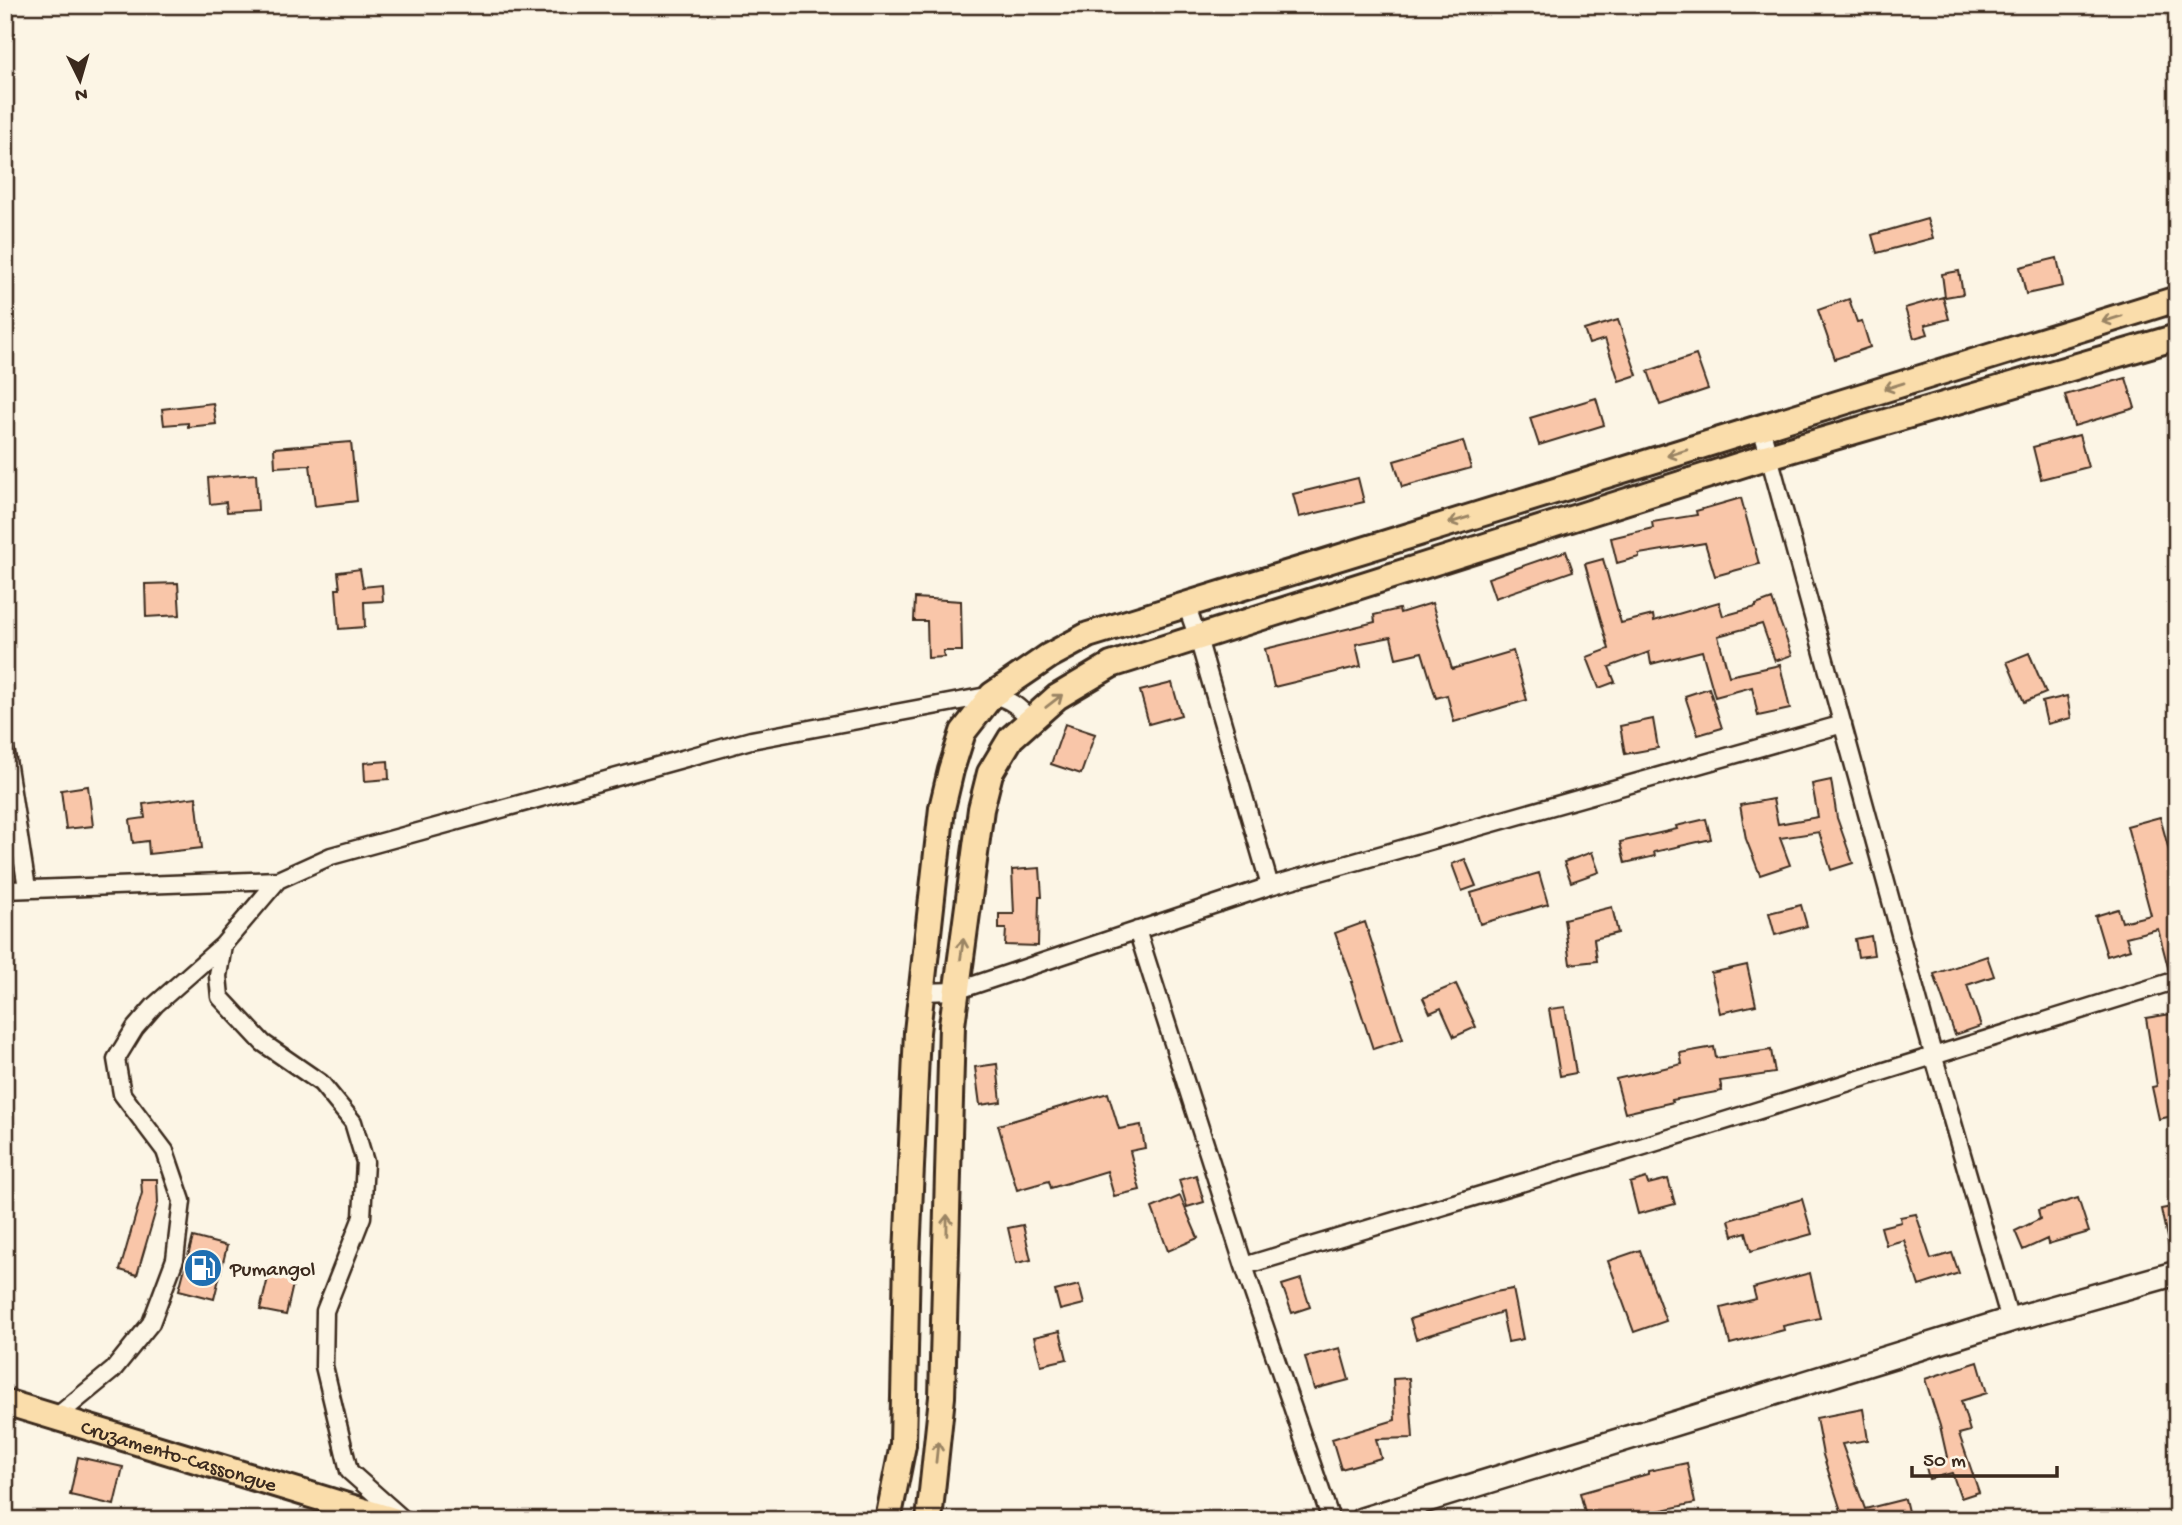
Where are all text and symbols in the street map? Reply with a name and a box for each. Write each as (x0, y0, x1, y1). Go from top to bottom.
north arrow (46, 46, 116, 116)
text: N (74, 81, 88, 105)
one-way arrow (2101, 313, 2123, 326)
one-way arrow (1883, 380, 1905, 393)
one-way arrow (1666, 448, 1688, 460)
one-way arrow (1449, 515, 1471, 528)
one-way arrow (1045, 693, 1063, 708)
one-way arrow (955, 938, 968, 961)
one-way arrow (940, 1214, 953, 1237)
fuel station icon: Pumangol (182, 1247, 224, 1289)
place label: Pumangol (229, 1259, 315, 1284)
street label: Cruzamento-Cassongue (77, 1417, 280, 1500)
scale bar (1912, 1434, 2058, 1478)
one-way arrow (931, 1441, 944, 1464)
text: 50 m (1923, 1450, 1966, 1475)

